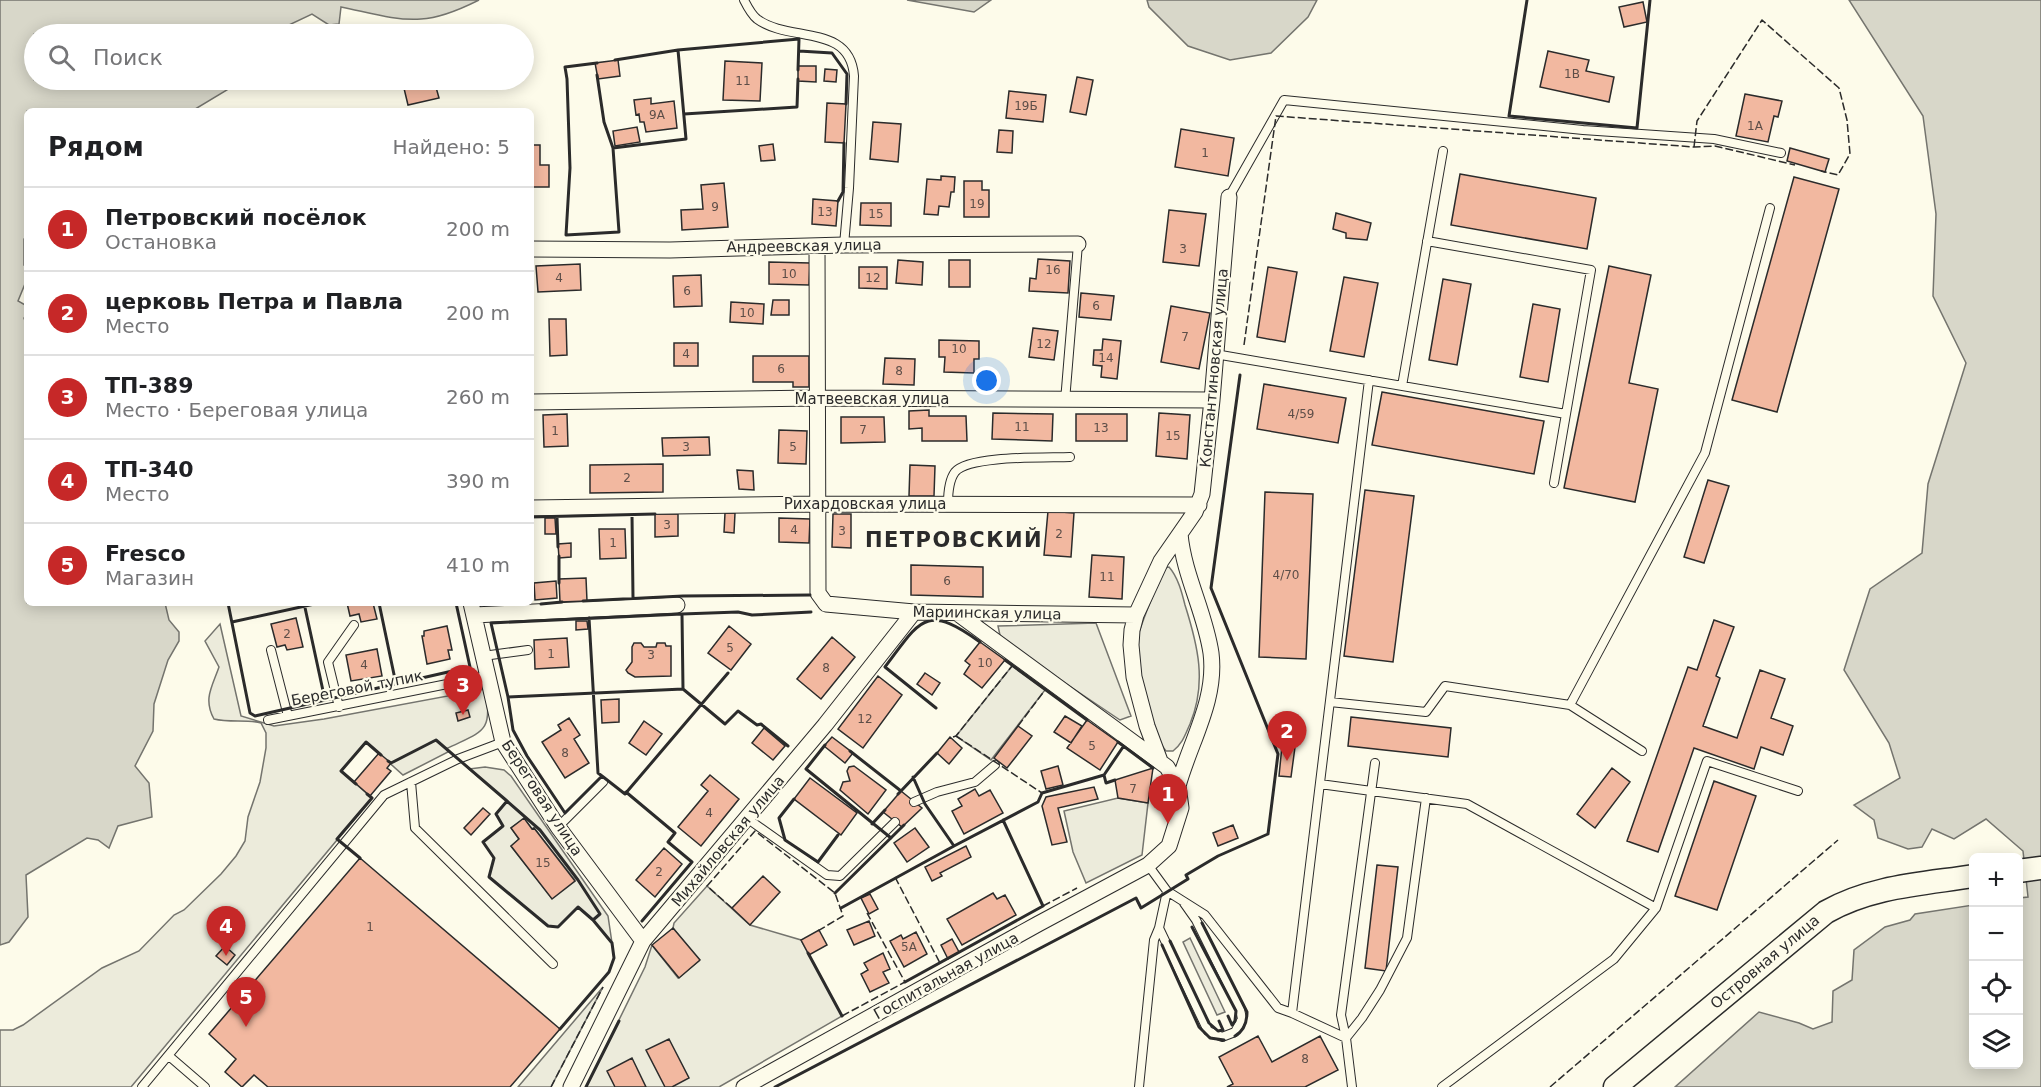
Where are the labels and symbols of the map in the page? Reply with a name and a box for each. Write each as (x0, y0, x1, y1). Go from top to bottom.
house number: 1В (1564, 67, 1580, 81)
house number: 11 (735, 74, 751, 88)
house number: 19Б (1014, 99, 1038, 113)
house number: 9А (649, 108, 666, 122)
house number: 1А (1747, 119, 1764, 133)
house number: 1 (1201, 146, 1209, 160)
house number: 19 (969, 197, 985, 211)
house number: 9 (711, 200, 719, 214)
house number: 13 (817, 205, 833, 219)
house number: 15 (868, 207, 884, 221)
street label: Андреевская улица (726, 236, 882, 256)
house number: 3 (1179, 242, 1187, 256)
house number: 16 (1045, 263, 1061, 277)
house number: 10 (781, 267, 797, 281)
street label: Константиновская улица (1196, 268, 1232, 468)
house number: 4 (555, 271, 563, 285)
house number: 12 (865, 271, 881, 285)
house number: 6 (683, 284, 691, 298)
house number: 6 (1092, 299, 1100, 313)
house number: 10 (739, 306, 755, 320)
house number: 7 (1181, 330, 1189, 344)
house number: 12 (1036, 337, 1052, 351)
house number: 10 (951, 342, 967, 356)
house number: 4 (682, 347, 690, 361)
house number: 14 (1098, 351, 1114, 365)
house number: 6 (777, 362, 785, 376)
house number: 8 (895, 364, 903, 378)
your location (972, 366, 1001, 395)
street label: Матвеевская улица (795, 390, 949, 408)
house number: 4/59 (1288, 407, 1314, 421)
house number: 11 (1014, 420, 1030, 434)
house number: 13 (1093, 421, 1109, 435)
house number: 7 (859, 423, 867, 437)
house number: 1 (551, 424, 559, 438)
house number: 15 (1165, 429, 1181, 443)
house number: 3 (682, 440, 690, 454)
house number: 5 (789, 440, 797, 454)
house number: 2 (623, 471, 631, 485)
street label: Рихардовская улица (784, 495, 946, 513)
house number: 3 (663, 518, 671, 532)
house number: 4 (790, 523, 798, 537)
house number: 3 (838, 524, 846, 538)
district label: ПЕТРОВСКИЙ (865, 527, 1043, 552)
house number: 2 (1055, 527, 1063, 541)
house number: 1 (609, 536, 617, 550)
house number: 4/70 (1273, 568, 1299, 582)
house number: 11 (1099, 570, 1115, 584)
house number: 6 (943, 574, 951, 588)
street label: Мариинская улица (912, 603, 1062, 623)
house number: 2 (283, 627, 291, 641)
house number: 5 (726, 641, 734, 655)
house number: 1 (547, 647, 555, 661)
house number: 3 (647, 648, 655, 662)
house number: 10 (977, 656, 993, 670)
house number: 4 (360, 658, 368, 672)
house number: 8 (822, 661, 830, 675)
street label: Береговой тупик (289, 666, 425, 710)
pin: 3 (444, 666, 482, 715)
house number: 12 (857, 712, 873, 726)
pin: 2 (1268, 712, 1306, 761)
street label: Береговая улица (498, 737, 586, 859)
house number: 5 (1088, 739, 1096, 753)
house number: 8 (561, 746, 569, 760)
street label: Михайловская улица (668, 772, 788, 910)
pin: 1 (1148, 774, 1188, 824)
house number: 7 (1129, 782, 1137, 796)
house number: 4 (705, 806, 713, 820)
house number: 15 (535, 856, 551, 870)
house number: 2 (655, 865, 663, 879)
pin: 4 (206, 906, 246, 956)
street label: Островная улица (1707, 911, 1823, 1013)
house number: 1 (366, 920, 374, 934)
street label: Госпитальная улица (870, 929, 1022, 1023)
house number: 5А (901, 940, 918, 954)
pin: 5 (226, 978, 266, 1027)
house number: 8 (1301, 1052, 1309, 1066)

